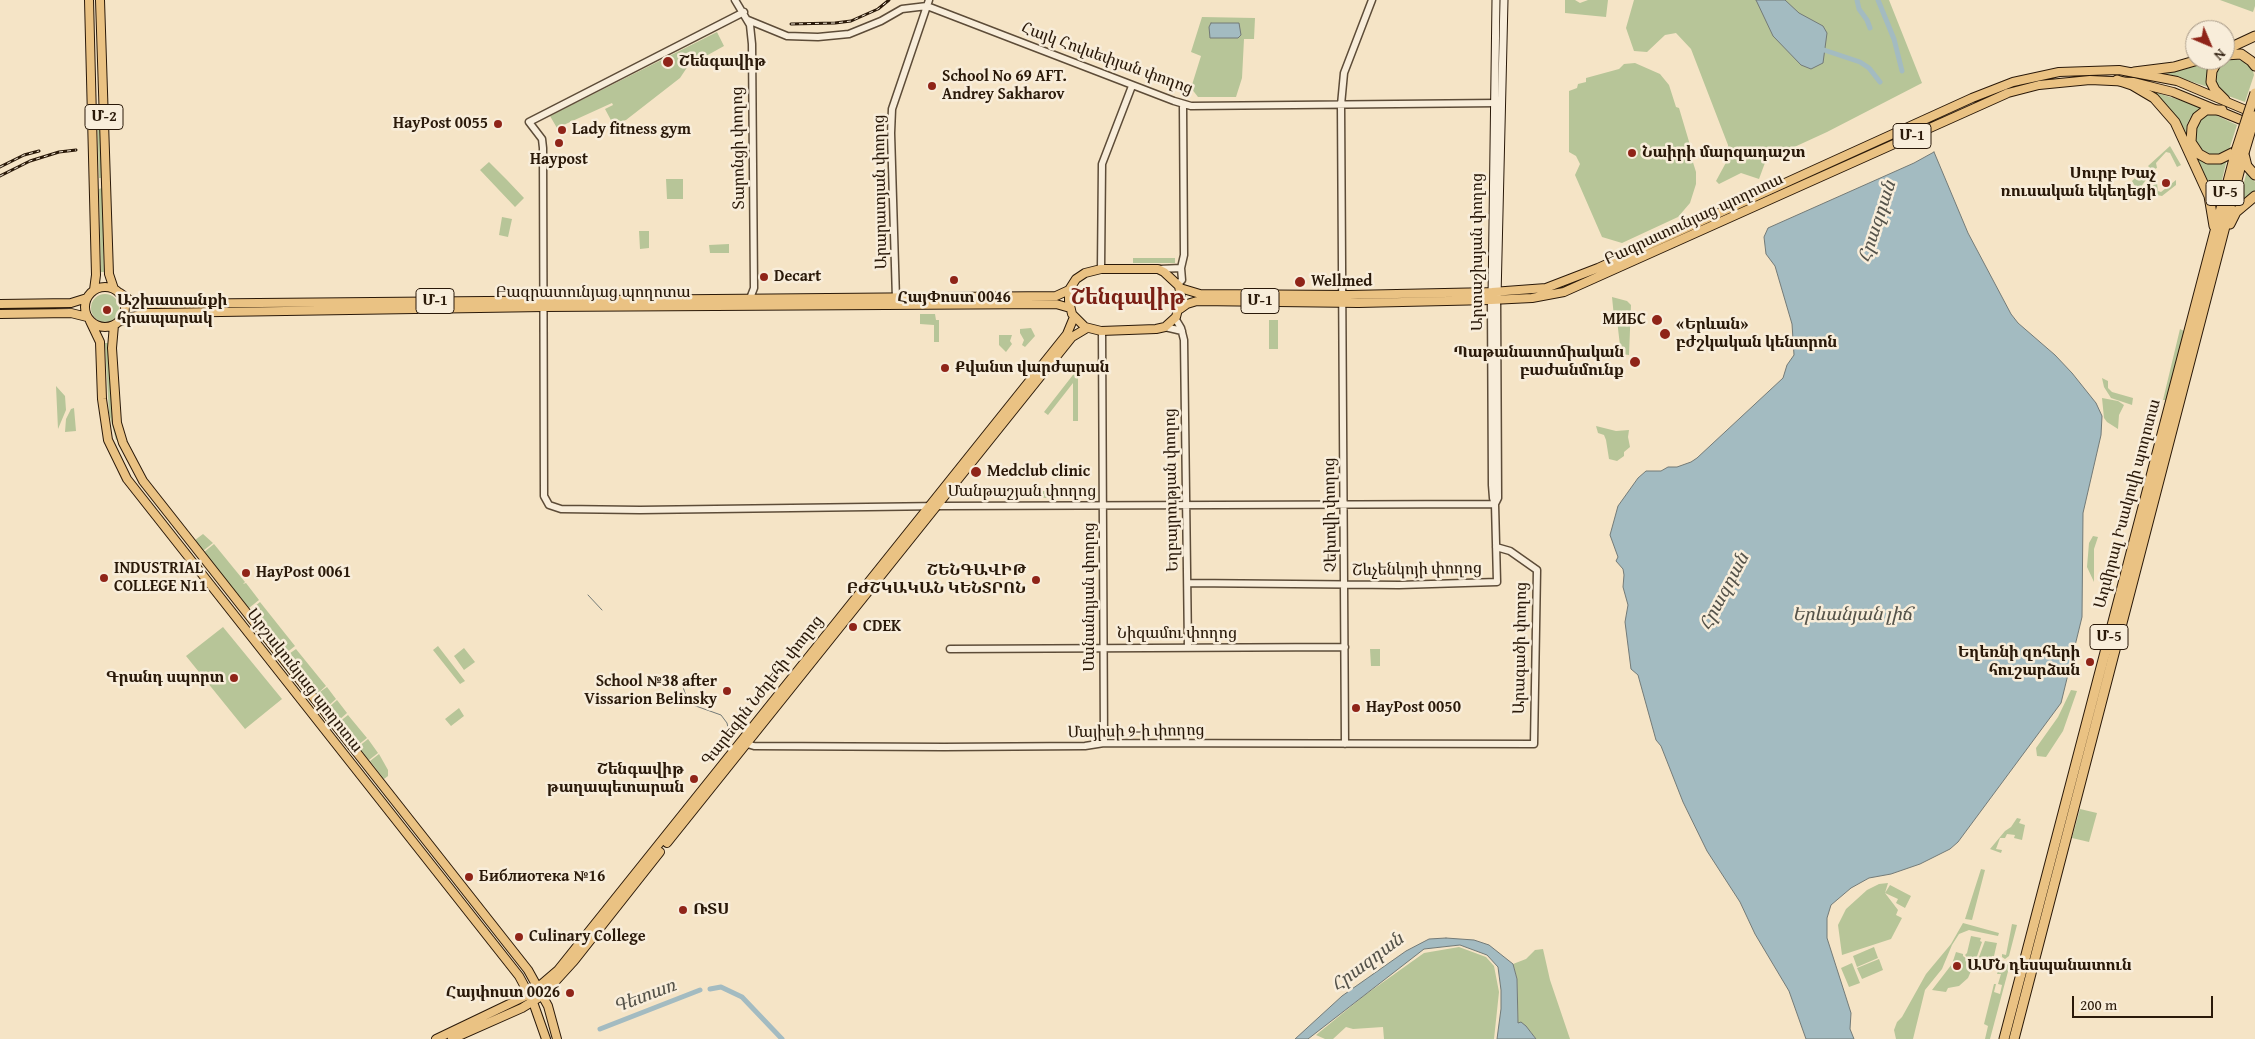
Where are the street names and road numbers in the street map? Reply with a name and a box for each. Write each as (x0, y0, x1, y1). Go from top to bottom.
street label: Հայկ Հովսեփյան փողոց (1019, 19, 1195, 99)
street label: Տարոնցի փողոց (728, 86, 750, 210)
road number: Մ-2 (85, 104, 123, 130)
street label: Արարատյան փողոց (870, 114, 892, 270)
road number: Մ-1 (1893, 124, 1931, 148)
street label: Բագրատունյաց պողոտա (1602, 170, 1786, 270)
street label: Արտաշիսյան փողոց (1468, 173, 1488, 331)
road number: Մ-5 (2206, 180, 2244, 206)
street label: Բագրատունյաց պողոտա (495, 283, 691, 303)
road number: Մ-1 (416, 288, 454, 314)
road number: Մ-1 (1241, 288, 1279, 314)
street label: Ադմիրալ Իսակովի պողոտա (2091, 397, 2165, 611)
street label: Եղբայրության փողոց (1161, 408, 1183, 572)
street label: Չեխովի փողոց (1320, 457, 1342, 573)
street label: Մանթաշյան փողոց (948, 482, 1096, 502)
street label: Մանանդյան փողոց (1080, 522, 1100, 672)
street label: Շևչենկոյի փողոց (1352, 559, 1482, 581)
street label: Արագածի փողոց (1510, 582, 1532, 714)
street label: Արշակունյաց պողոտա (242, 605, 366, 757)
street label: Գարեգին Նժդեհի փողոց (698, 612, 828, 770)
street label: Նիզամու փողոց (1117, 624, 1237, 644)
road number: Մ-5 (2090, 624, 2128, 650)
street label: Մայիսի 9-ի փողոց (1067, 721, 1205, 743)

